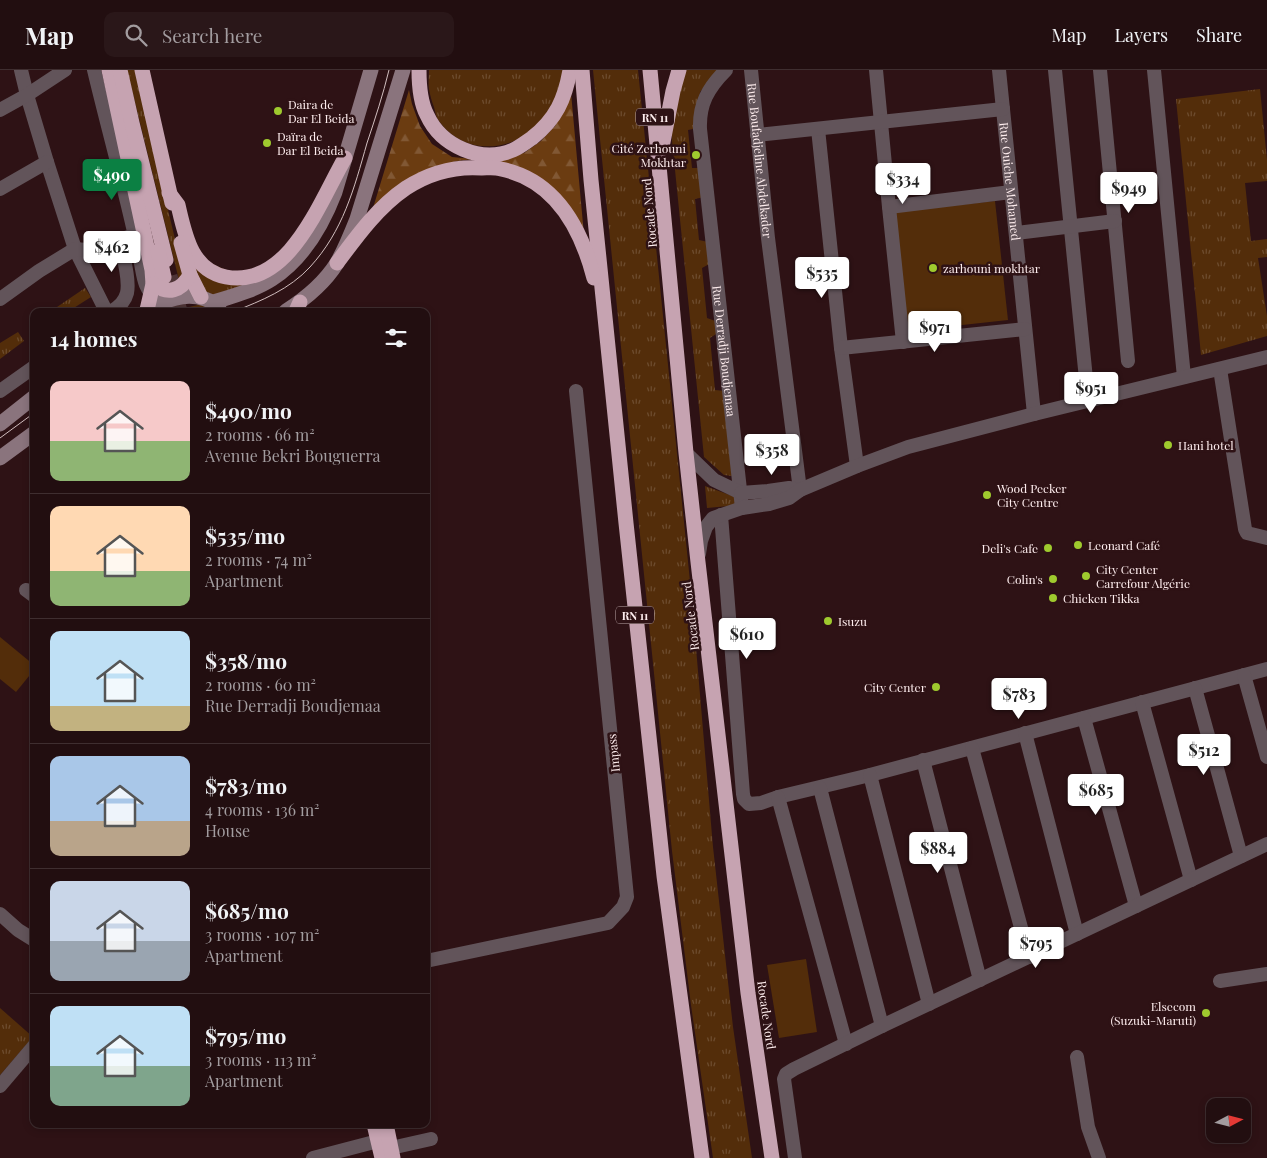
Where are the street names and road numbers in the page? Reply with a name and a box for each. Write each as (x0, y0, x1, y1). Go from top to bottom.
street label: Rue Boufadjeline Abdelkader (744, 82, 776, 239)
road number: RN 11 (636, 108, 674, 126)
street label: Rue Ouiche Mohamed (996, 122, 1024, 241)
street label: Rocade Nord (638, 178, 660, 248)
street label: Rue Derradji Boudjemaa (709, 284, 740, 417)
street label: Rocade Nord (678, 581, 702, 651)
road number: RN 11 (616, 606, 654, 624)
street label: Impass (603, 733, 623, 773)
street label: Rocade Nord (754, 980, 780, 1050)

